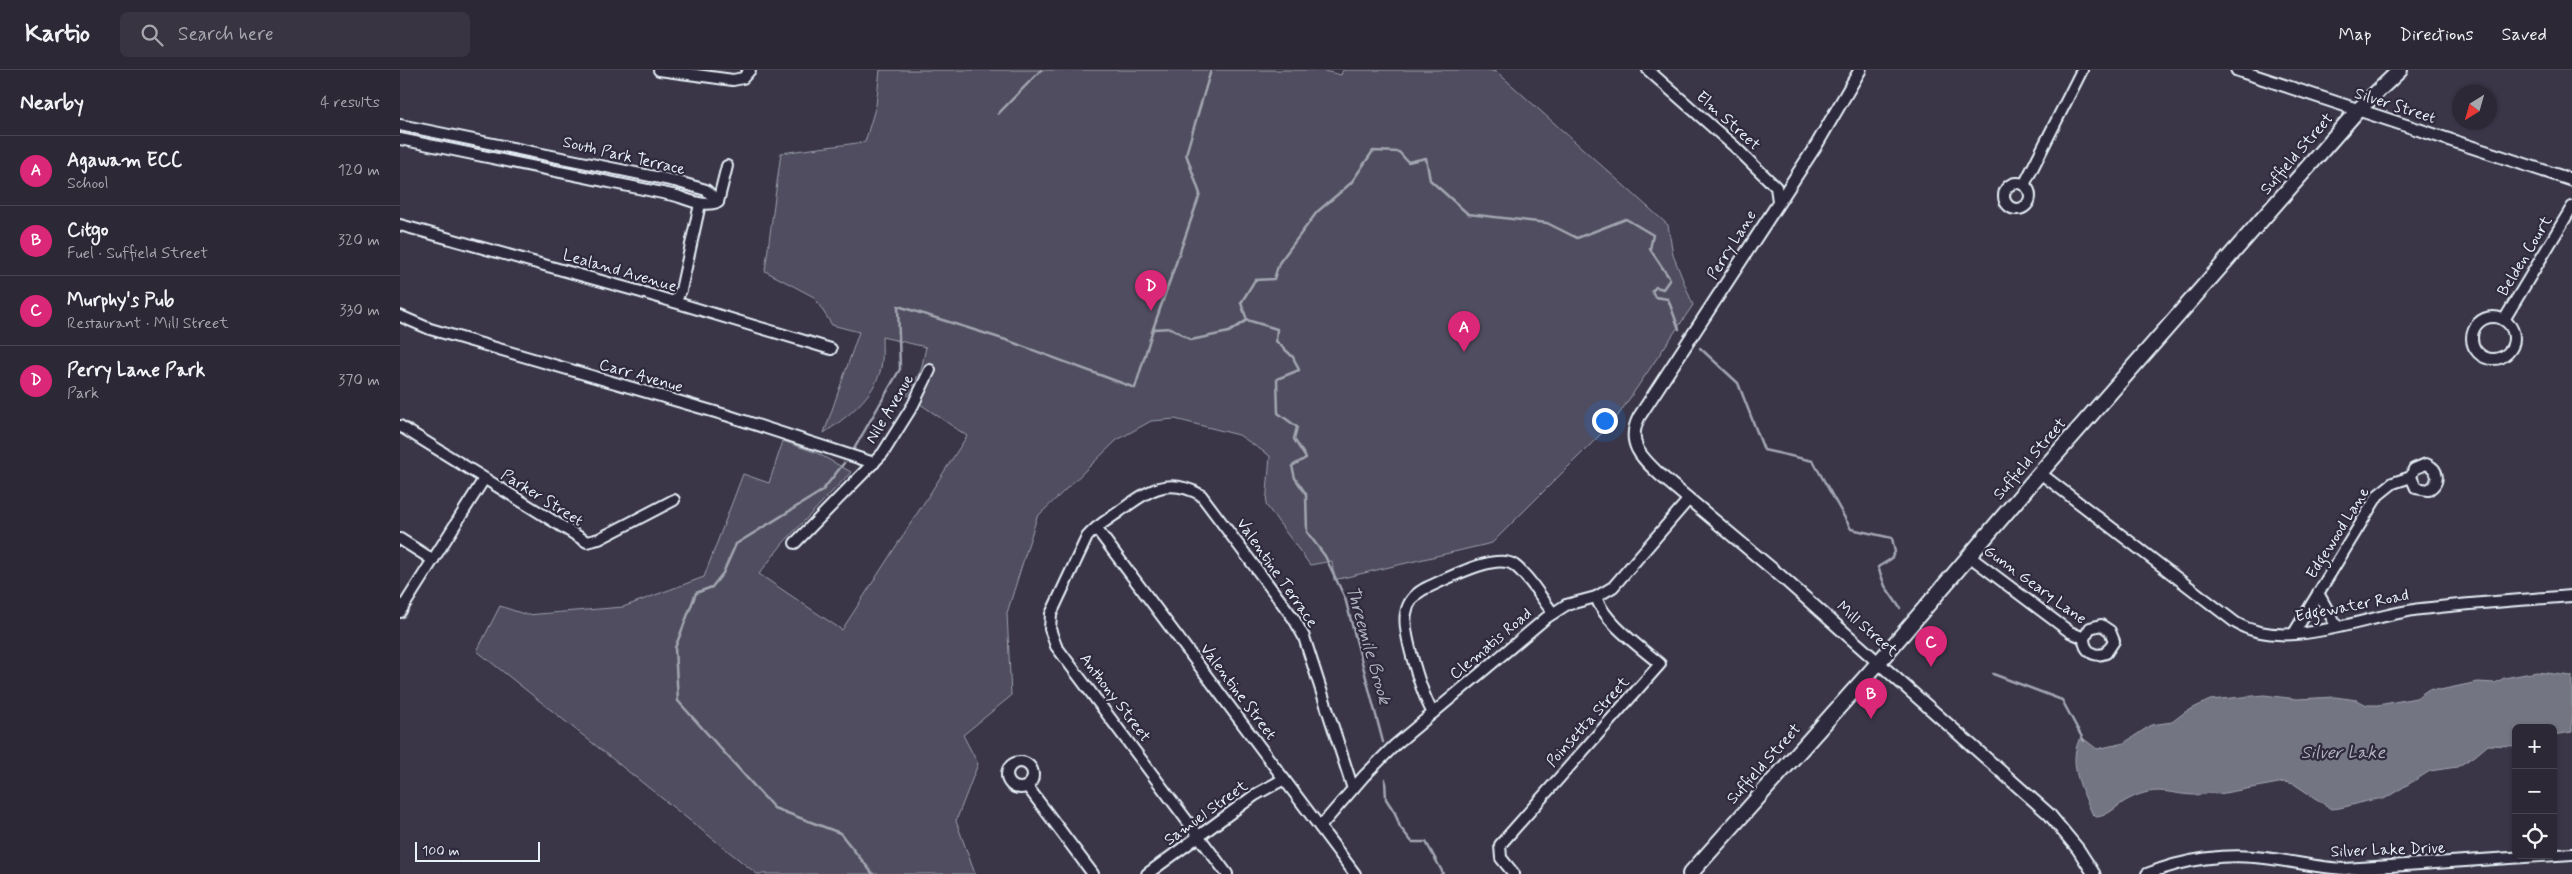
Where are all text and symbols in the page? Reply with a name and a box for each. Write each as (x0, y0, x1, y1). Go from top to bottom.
search box (120, 12, 470, 57)
text: Kartio (25, 19, 90, 50)
icon: search (138, 21, 166, 49)
text: Search here (178, 22, 274, 47)
text: Map (2339, 23, 2372, 47)
text: Directions (2400, 23, 2474, 47)
text: Saved (2502, 23, 2547, 47)
street label: Silver Street (2352, 83, 2438, 129)
north arrow (2452, 85, 2497, 130)
street label: Elm Street (1691, 87, 1765, 156)
text: Nearby (20, 89, 84, 117)
text: 4 results (320, 92, 380, 113)
street label: Suffield Street (2256, 108, 2339, 199)
street label: South Park Terrace (561, 132, 688, 180)
text: Agawam ECC (67, 148, 182, 173)
text: A (31, 160, 41, 181)
text: 120 m (338, 160, 380, 181)
text: School (67, 173, 108, 194)
street label: Perry Lane (1702, 206, 1762, 284)
street label: Belden Court (2493, 211, 2558, 300)
text: Citgo (67, 218, 109, 243)
text: B (31, 230, 41, 251)
text: 320 m (338, 230, 380, 251)
text: Fuel · Suffield Street (67, 243, 208, 264)
street label: Lealand Avenue (560, 245, 680, 297)
pin: D (1135, 270, 1167, 311)
text: Murphy's Pub (67, 288, 174, 313)
text: C (30, 300, 42, 321)
text: 330 m (339, 300, 380, 321)
pin: A (1448, 311, 1480, 352)
text: Restaurant · Mill Street (67, 313, 229, 334)
street label: Carr Avenue (597, 354, 685, 398)
text: Perry Lane Park (67, 358, 205, 383)
text: D (30, 370, 42, 391)
text: 370 m (338, 370, 380, 391)
street label: Nile Avenue (861, 370, 919, 448)
text: Park (67, 383, 99, 404)
your location (1592, 408, 1618, 434)
street label: Suffield Street (1989, 413, 2072, 504)
street label: Parker Street (497, 464, 587, 532)
street label: Edgewood Lane (2301, 483, 2376, 583)
street label: Valentine Terrace (1231, 514, 1323, 632)
street label: Gunn Geary Lane (1979, 541, 2091, 629)
water label: Threemile Brook (1340, 583, 1397, 708)
street label: Edgewater Road (2293, 585, 2411, 628)
street label: Mill Street (1832, 597, 1903, 662)
street label: Clematis Road (1445, 603, 1537, 685)
pin: C (1915, 626, 1947, 667)
street label: Valentine Street (1195, 640, 1281, 744)
street label: Anthony Street (1075, 649, 1156, 747)
street label: Poinsetta Street (1542, 672, 1635, 772)
pin: B (1855, 678, 1887, 719)
street label: Suffield Street (1722, 719, 1806, 809)
map controls (2512, 724, 2557, 859)
button: + (2512, 724, 2557, 769)
water label: Silver Lake (2301, 741, 2386, 765)
button: − (2512, 769, 2557, 814)
street label: Samuel Street (1160, 775, 1253, 851)
button: locate (2512, 814, 2557, 859)
street label: Silver Lake Drive (2330, 837, 2446, 863)
scale bar (415, 839, 540, 862)
text: 100 m (422, 842, 460, 860)

